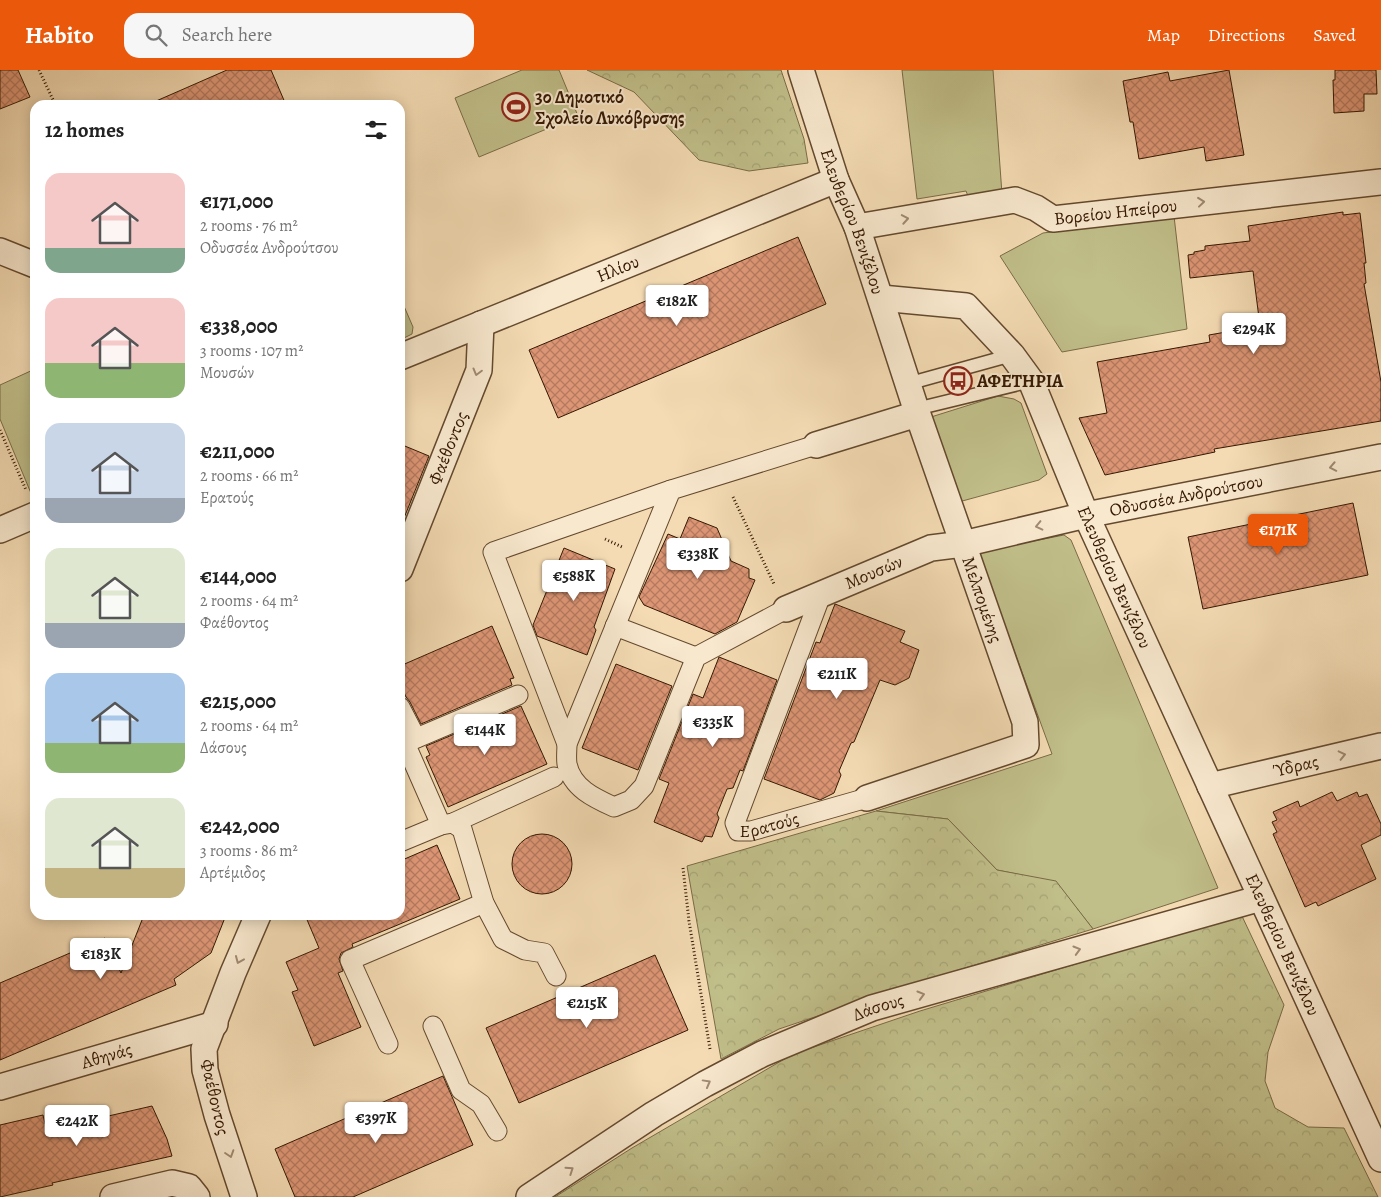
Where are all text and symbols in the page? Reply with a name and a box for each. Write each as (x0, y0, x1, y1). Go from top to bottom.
search box (124, 13, 474, 58)
text: Habito (25, 19, 94, 51)
icon: search (142, 21, 170, 49)
text: Search here (182, 22, 272, 48)
text: Map (1147, 23, 1180, 47)
text: Directions (1208, 23, 1285, 47)
text: Saved (1313, 23, 1356, 47)
place label: 3ο Δημοτικό Σχολείο Λυκόβρυσης (535, 85, 685, 130)
sports icon: 3ο Δημοτικό Σχολείο Λυκόβρυσης (501, 92, 531, 122)
text: 12 homes (45, 116, 124, 144)
icon: filters (362, 116, 390, 144)
street label: Ελευθερίου Βενιζέλου (815, 145, 890, 297)
text: €171,000 (200, 187, 273, 215)
icon: home (85, 193, 145, 253)
street label: Βορείου Ηπείρου (1053, 193, 1178, 231)
one-way arrow (1197, 197, 1205, 208)
one-way arrow (901, 214, 910, 224)
text: 2 rooms · 76 m² (200, 215, 298, 237)
text: Οδυσσέα Ανδρούτσου (200, 237, 339, 259)
street label: Ηλίου (593, 249, 643, 288)
pin: €182K (642, 284, 712, 327)
text: €182K (657, 290, 697, 312)
text: €338,000 (200, 312, 278, 340)
pin: €294K (1219, 312, 1289, 355)
icon: home (85, 318, 145, 378)
text: €294K (1233, 318, 1275, 340)
text: 3 rooms · 107 m² (200, 340, 303, 362)
text: Μουσών (200, 362, 254, 384)
bus stop icon: ΑΦΕΤΗΡΙΑ (943, 366, 973, 396)
one-way arrow (472, 368, 483, 376)
place label: ΑΦΕΤΗΡΙΑ (976, 369, 1064, 393)
street label: Φαέθοντος (423, 408, 473, 489)
text: €211,000 (200, 437, 275, 465)
icon: home (85, 443, 145, 503)
one-way arrow (1329, 461, 1338, 472)
text: 2 rooms · 66 m² (200, 465, 298, 487)
street label: Οδυσσέα Ανδρούτσου (1107, 468, 1265, 522)
text: Ερατούς (200, 487, 254, 509)
street label: Ελευθερίου Βενιζέλου (1072, 502, 1157, 652)
pin: €171K (1243, 514, 1313, 556)
text: €171K (1259, 519, 1297, 541)
one-way arrow (1035, 521, 1043, 531)
pin: €338K (663, 538, 733, 580)
text: €338K (677, 543, 719, 565)
street label: Μουσών (841, 549, 906, 595)
street label: Μελπομένης (956, 553, 1008, 646)
pin: €588K (539, 560, 609, 602)
text: €144,000 (200, 562, 277, 590)
text: €588K (553, 565, 595, 587)
icon: home (85, 568, 145, 628)
text: 2 rooms · 64 m² (200, 590, 298, 612)
text: Φαέθοντος (200, 612, 269, 634)
pin: €211K (802, 658, 872, 700)
text: €211K (818, 663, 856, 685)
text: €215,000 (200, 687, 276, 715)
icon: home (85, 693, 145, 753)
pin: €335K (678, 706, 748, 748)
text: €335K (693, 711, 733, 733)
pin: €144K (450, 714, 520, 756)
text: 2 rooms · 64 m² (200, 715, 298, 737)
text: €144K (465, 719, 505, 741)
text: Δάσους (200, 737, 247, 759)
street label: Ύδρας (1271, 749, 1321, 783)
one-way arrow (1338, 750, 1347, 761)
street label: Ερατούς (740, 806, 801, 843)
text: €242,000 (200, 812, 280, 840)
icon: home (85, 818, 145, 878)
text: 3 rooms · 86 m² (200, 840, 298, 862)
text: Αρτέμιδος (200, 862, 265, 884)
street label: Ελευθερίου Βενιζέλου (1240, 869, 1326, 1019)
pin: €183K (66, 938, 136, 980)
text: €183K (81, 943, 121, 965)
one-way arrow (1073, 945, 1082, 956)
one-way arrow (234, 955, 245, 964)
pin: €215K (552, 986, 622, 1029)
street label: Δάσους (849, 988, 907, 1027)
one-way arrow (917, 990, 925, 1000)
text: €215K (567, 992, 607, 1014)
street label: Αθηνάς (77, 1037, 135, 1075)
street label: Φαέθοντος (195, 1057, 235, 1137)
one-way arrow (702, 1080, 711, 1090)
pin: €397K (341, 1102, 411, 1144)
pin: €242K (42, 1104, 112, 1147)
text: €397K (356, 1107, 396, 1129)
text: €242K (56, 1110, 98, 1132)
one-way arrow (224, 1150, 234, 1158)
one-way arrow (564, 1167, 573, 1176)

